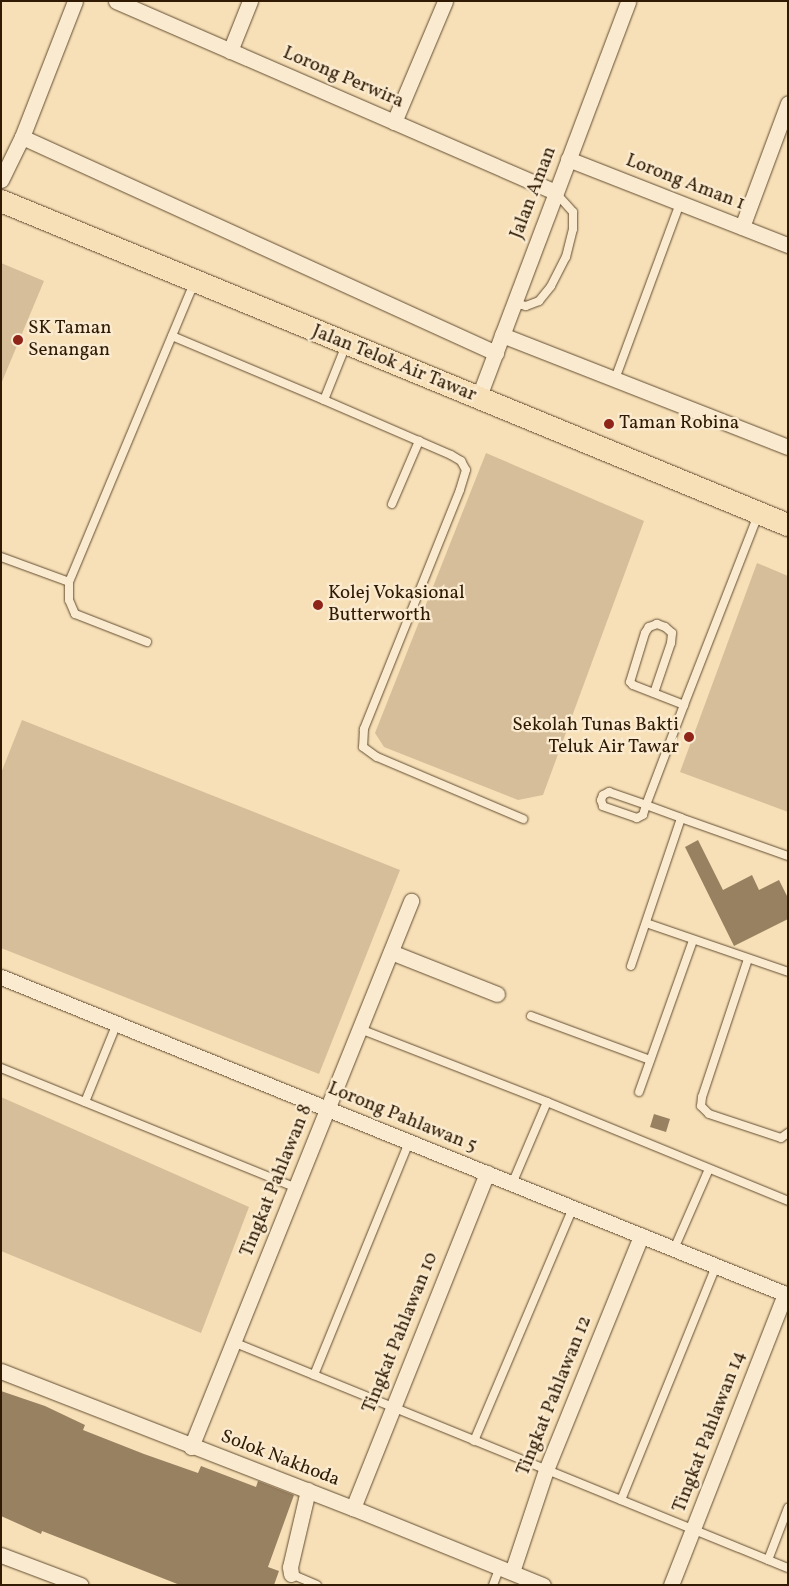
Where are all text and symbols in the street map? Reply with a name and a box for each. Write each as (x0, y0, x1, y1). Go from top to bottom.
street label: Lorong Perwira (279, 42, 407, 114)
street label: Jalan Aman (506, 144, 562, 242)
street label: Lorong Aman 1 (622, 150, 748, 216)
place label: SK Taman Senangan (28, 318, 112, 362)
street label: Jalan Telok Air Tawar (308, 320, 480, 408)
marker: SK Taman Senangan (12, 334, 24, 346)
place label: Taman Robina (619, 413, 739, 435)
marker: Taman Robina (603, 418, 615, 430)
place label: Kolej Vokasional Butterworth (328, 583, 465, 627)
marker: Kolej Vokasional Butterworth (312, 599, 324, 611)
place label: Sekolah Tunas Bakti Teluk Air Tawar (512, 715, 679, 759)
marker: Sekolah Tunas Bakti Teluk Air Tawar (683, 731, 695, 743)
street label: Lorong Pahlawan 5 (324, 1078, 480, 1158)
street label: Tingkat Pahlawan 8 (236, 1101, 318, 1261)
street label: Tingkat Pahlawan 10 (358, 1249, 444, 1417)
street label: Tingkat Pahlawan 12 (513, 1313, 597, 1479)
street label: Tingkat Pahlawan 14 (669, 1348, 751, 1516)
street label: Solok Nakhoda (217, 1426, 343, 1492)

